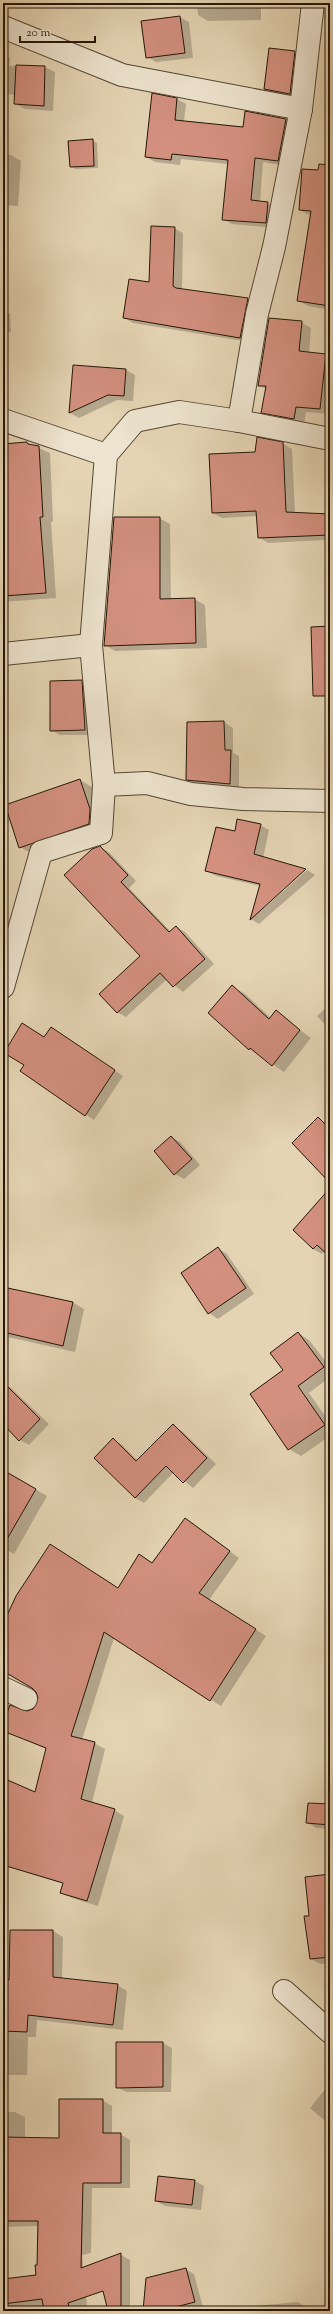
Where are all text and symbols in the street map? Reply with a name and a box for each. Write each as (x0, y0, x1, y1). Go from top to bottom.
scale bar (20, 18, 95, 44)
text: 20 m (26, 24, 51, 42)

